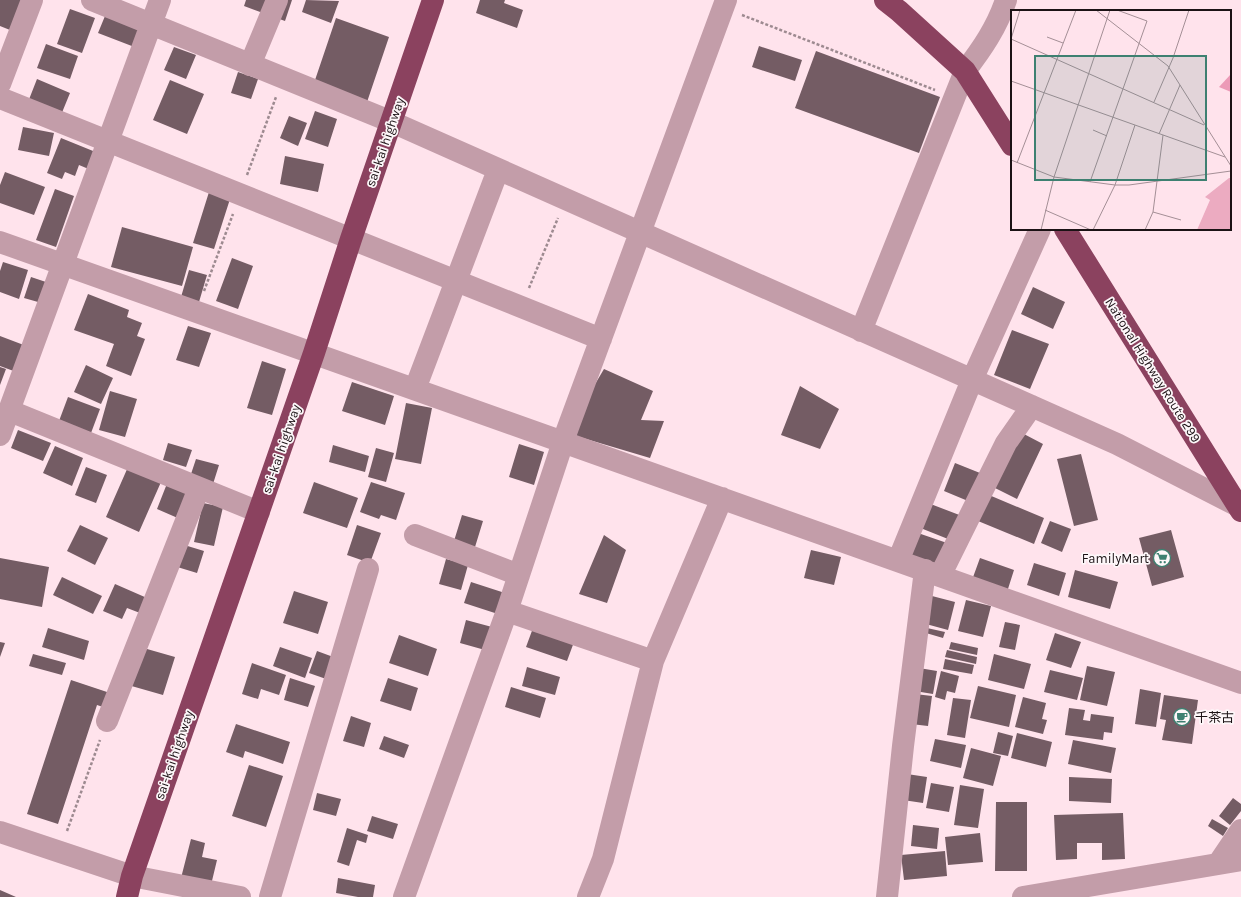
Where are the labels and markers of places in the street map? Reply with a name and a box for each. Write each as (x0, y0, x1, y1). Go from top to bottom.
supermarket icon: FamilyMart (1152, 548, 1172, 568)
place label: FamilyMart (1082, 551, 1149, 566)
cafe icon: 千茶古 (1172, 707, 1192, 727)
place label: 千茶古 (1195, 710, 1234, 725)

